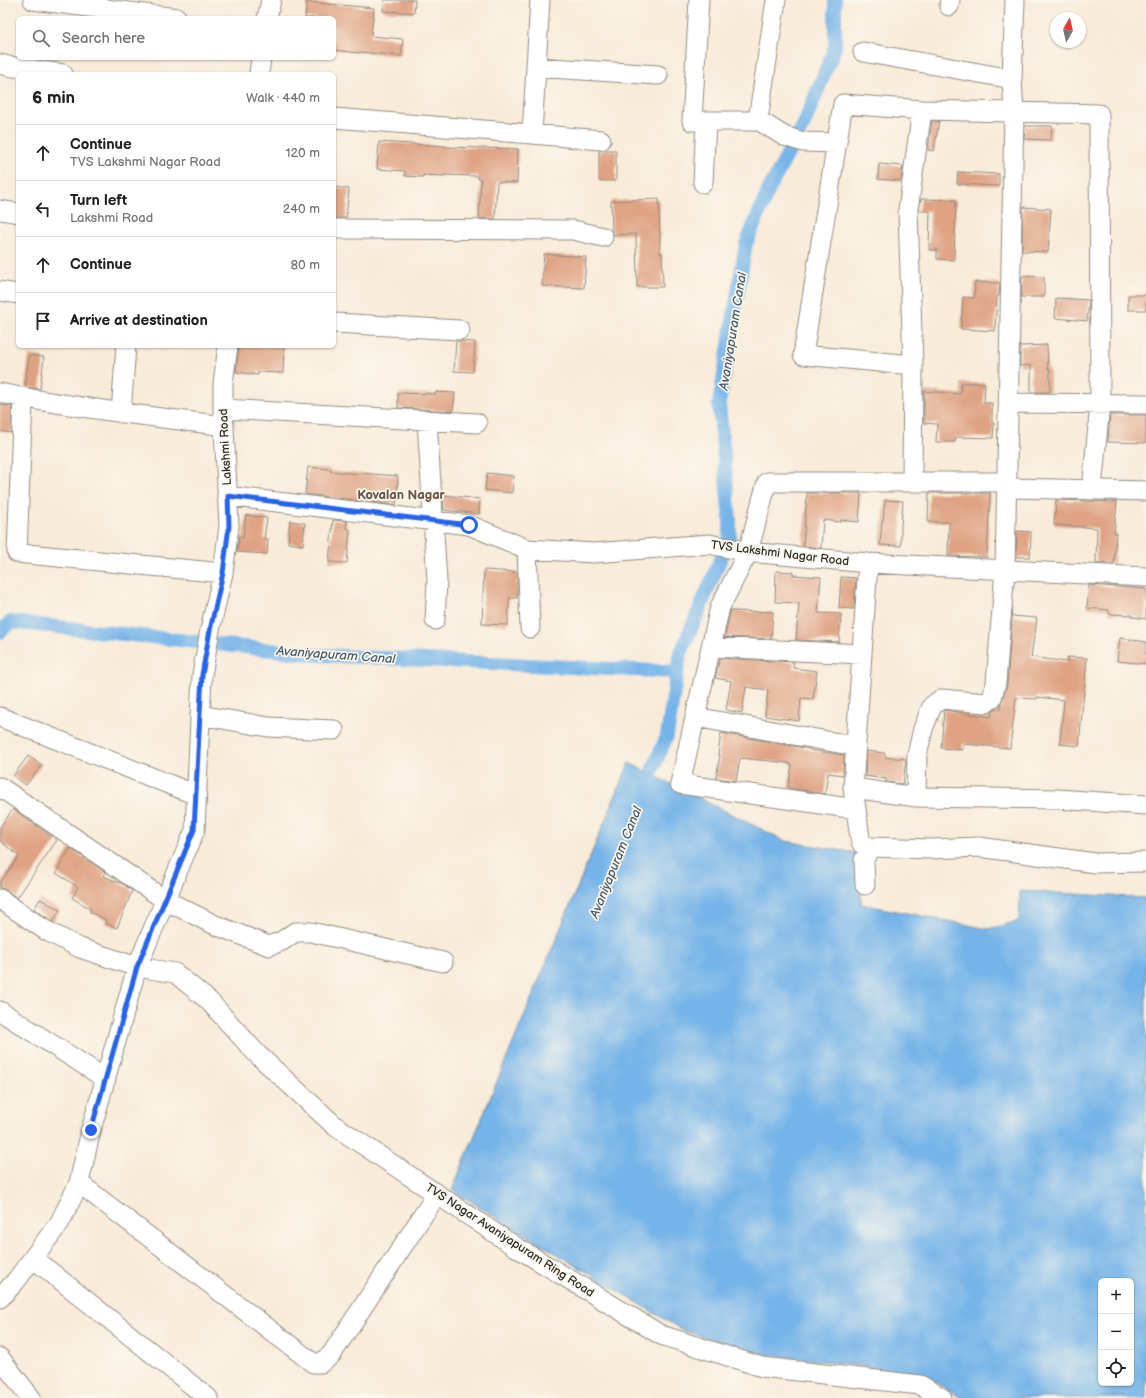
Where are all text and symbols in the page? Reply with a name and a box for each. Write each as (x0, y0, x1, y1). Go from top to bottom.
north arrow (1050, 12, 1086, 48)
search box (16, 16, 336, 60)
icon: search (30, 27, 52, 49)
text: Search here (62, 29, 145, 48)
text: 6 min (32, 88, 75, 108)
text: Walk · 440 m (246, 90, 320, 106)
text: Continue (70, 135, 132, 154)
icon: ahead (32, 142, 54, 164)
text: 120 m (285, 145, 320, 161)
text: TVS Lakshmi Nagar Road (70, 154, 221, 170)
text: Turn left (70, 191, 127, 210)
icon: left (32, 198, 54, 220)
text: 240 m (283, 201, 320, 217)
text: Lakshmi Road (70, 210, 153, 226)
icon: ahead (32, 254, 54, 276)
text: Continue (70, 255, 132, 274)
text: 80 m (291, 257, 320, 273)
water label: Avaniyapuram Canal (716, 270, 750, 392)
icon: arrive (32, 310, 54, 332)
text: Arrive at destination (70, 311, 208, 330)
street label: Lakshmi Road (216, 408, 235, 486)
district label: Kovalan Nagar (357, 487, 446, 503)
route start (460, 516, 478, 534)
street label: TVS Lakshmi Nagar Road (710, 538, 850, 569)
water label: Avaniyapuram Canal (275, 643, 397, 667)
water label: Avaniyapuram Canal (586, 803, 646, 922)
route end (82, 1121, 100, 1139)
street label: TVS Nagar Avaniyapuram Ring Road (423, 1180, 597, 1301)
map controls (1098, 1278, 1134, 1386)
button: + (1098, 1278, 1134, 1314)
button: − (1098, 1314, 1134, 1350)
button: locate (1098, 1350, 1134, 1386)

